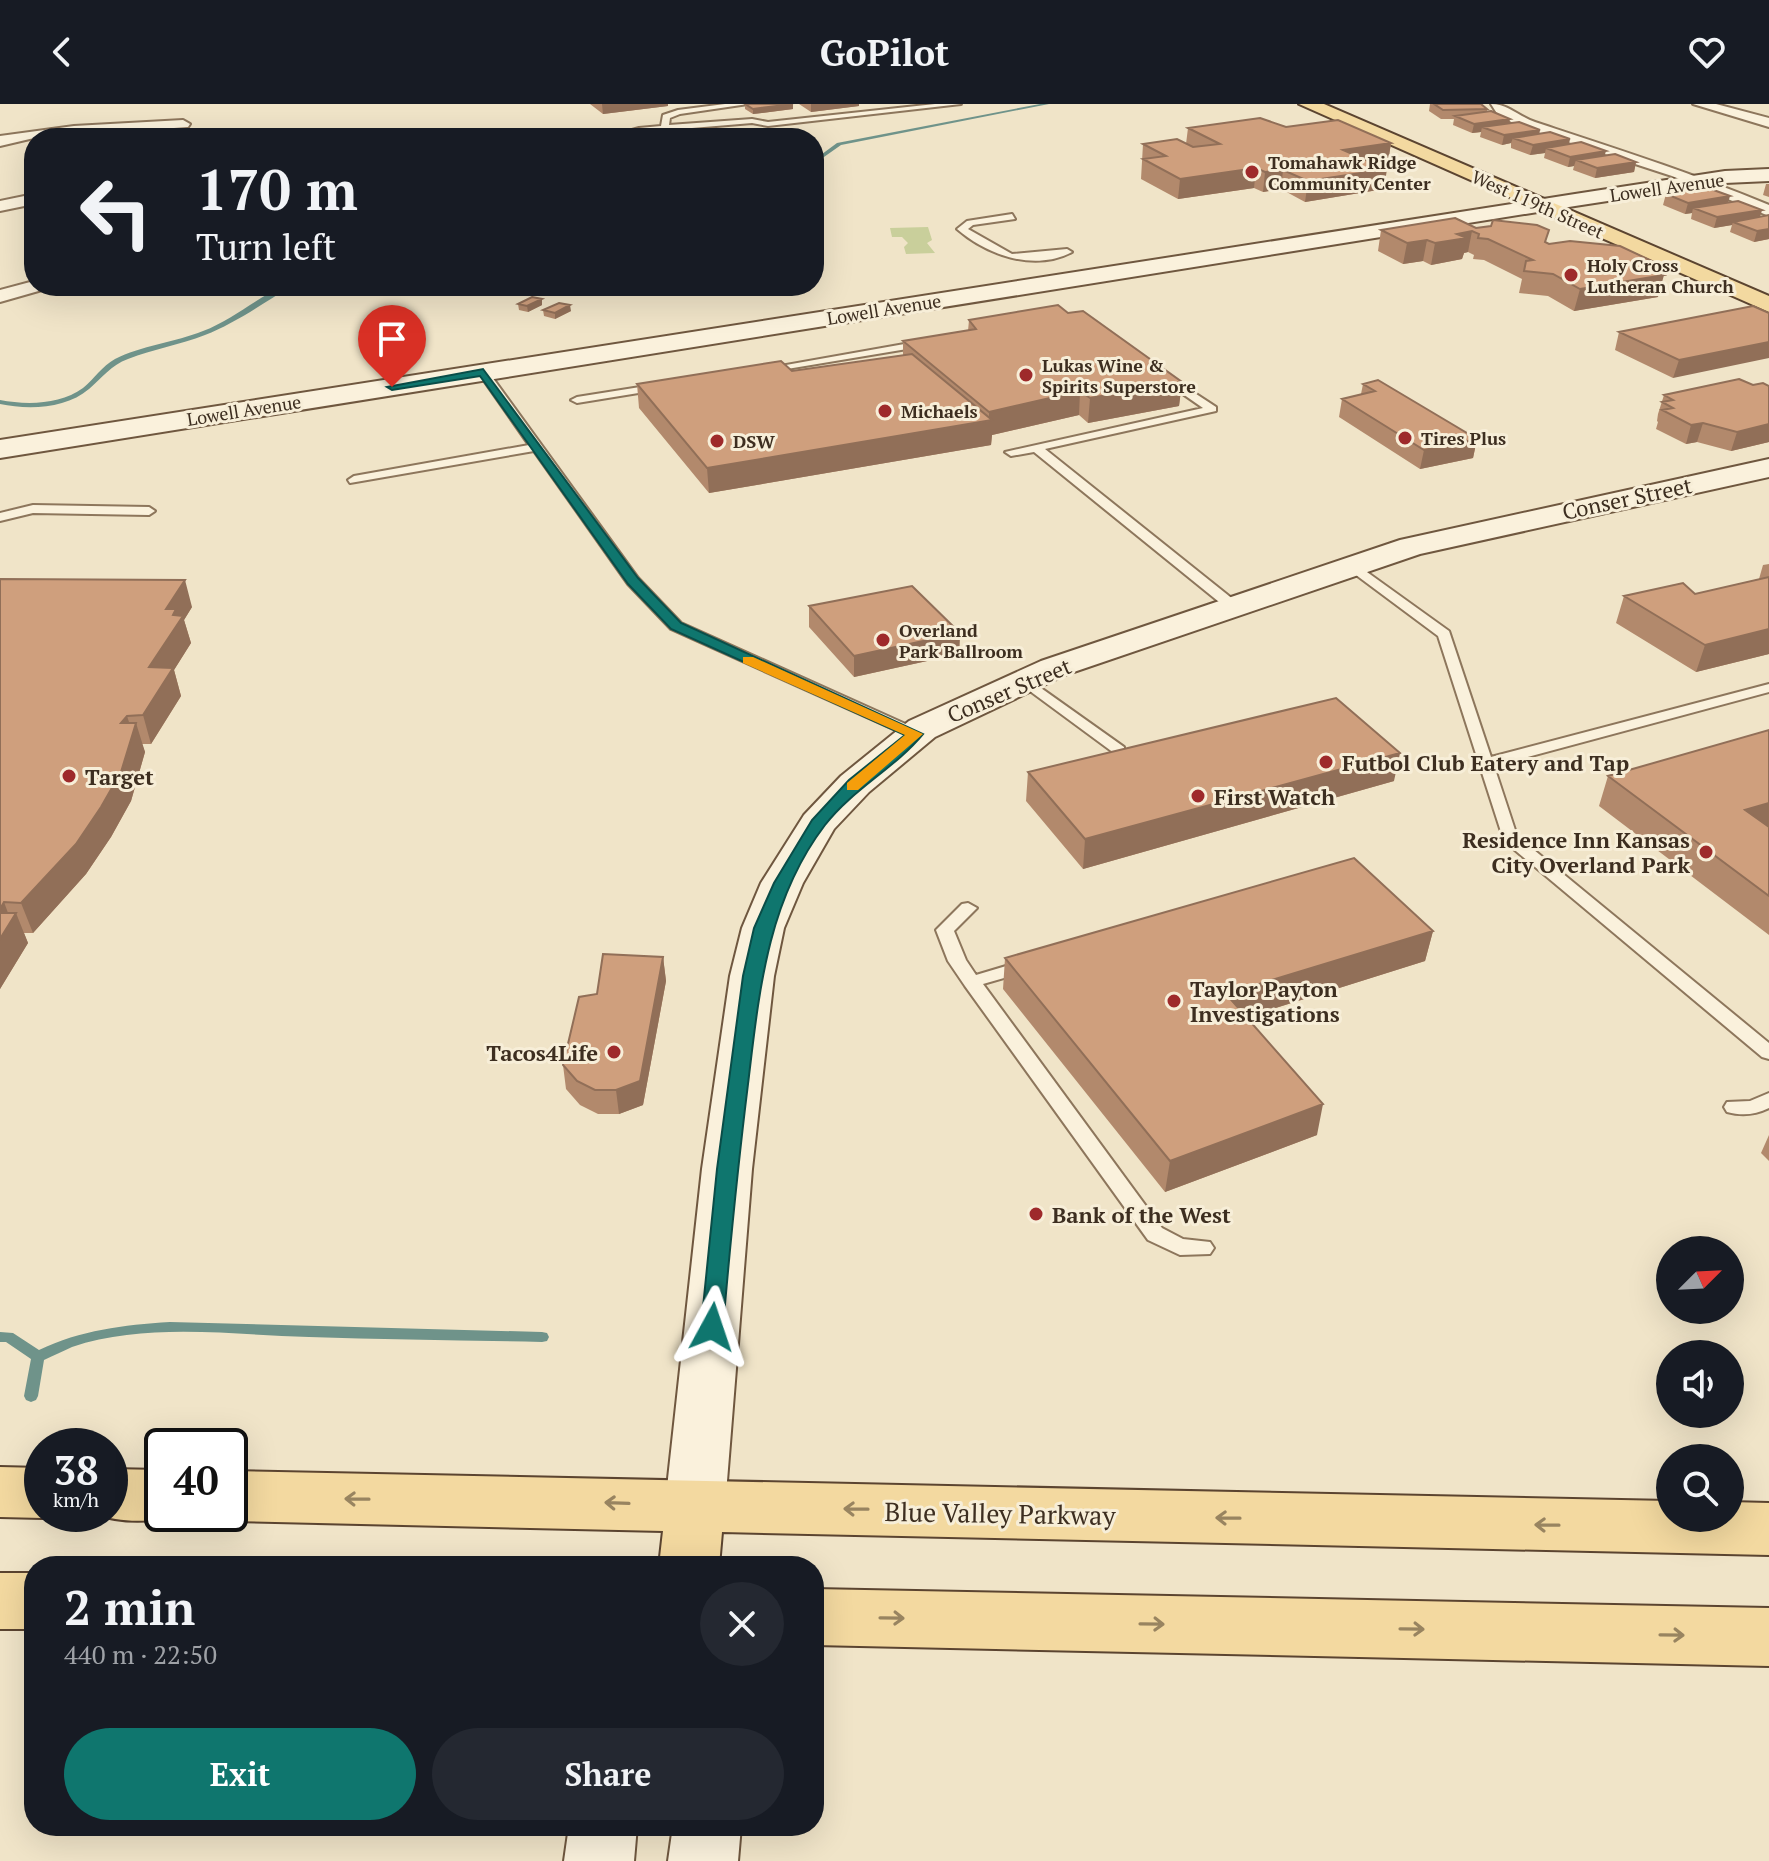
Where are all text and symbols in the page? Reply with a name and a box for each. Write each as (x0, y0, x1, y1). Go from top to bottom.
text: GoPilot (820, 29, 949, 76)
icon: back (40, 30, 84, 74)
icon: heart (1685, 30, 1729, 74)
place label: Tomahawk Ridge Community Center (1268, 150, 1431, 195)
text: 170 m (196, 152, 358, 226)
icon: left (64, 160, 168, 264)
marker: Tomahawk Ridge Community Center (1243, 163, 1261, 181)
street label: West 119th Street (1468, 164, 1608, 244)
street label: Lowell Avenue (1608, 167, 1726, 207)
text: Turn left (196, 223, 336, 270)
place label: Holy Cross Lutheran Church (1587, 253, 1734, 298)
marker: Holy Cross Lutheran Church (1562, 266, 1580, 284)
street label: Lowell Avenue (825, 288, 943, 330)
pin (358, 305, 426, 387)
icon: arrive (370, 317, 414, 361)
place label: Lukas Wine & Spirits Superstore (1042, 353, 1196, 398)
marker: Lukas Wine & Spirits Superstore (1017, 366, 1035, 384)
street label: Lowell Avenue (185, 389, 303, 431)
place label: Michaels (901, 399, 978, 423)
marker: Michaels (876, 402, 894, 420)
place label: Tires Plus (1421, 426, 1506, 450)
place label: DSW (733, 429, 775, 453)
marker: Tires Plus (1396, 429, 1414, 447)
marker: DSW (708, 432, 726, 450)
street label: Conser Street (1559, 470, 1695, 526)
place label: Overland Park Ballroom (899, 618, 1023, 663)
marker: Overland Park Ballroom (874, 631, 892, 649)
street label: Conser Street (943, 651, 1075, 729)
place label: Futbol Club Eatery and Tap (1342, 748, 1629, 777)
marker: Futbol Club Eatery and Tap (1317, 753, 1335, 771)
place label: Target (85, 762, 154, 791)
marker: Target (60, 767, 78, 785)
place label: First Watch (1214, 782, 1335, 811)
marker: First Watch (1189, 787, 1207, 805)
place label: Residence Inn Kansas City Overland Park (1462, 825, 1690, 879)
marker: Residence Inn Kansas City Overland Park (1697, 843, 1715, 861)
place label: Taylor Payton Investigations (1190, 974, 1340, 1028)
marker: Taylor Payton Investigations (1165, 992, 1183, 1010)
place label: Tacos4Life (486, 1038, 598, 1067)
marker: Tacos4Life (605, 1043, 623, 1061)
place label: Bank of the West (1052, 1200, 1231, 1229)
marker: Bank of the West (1027, 1205, 1045, 1223)
north arrow (1656, 1236, 1744, 1324)
map controls (1656, 1236, 1744, 1532)
position arrow (670, 1285, 754, 1369)
button: sound (1656, 1340, 1744, 1428)
speed limit sign: 40 (144, 1428, 248, 1532)
text: 38 (53, 1443, 99, 1496)
button: search (1656, 1444, 1744, 1532)
text: km/h (53, 1486, 99, 1513)
one-way arrow (344, 1491, 371, 1506)
street label: Blue Valley Parkway (884, 1494, 1117, 1532)
one-way arrow (604, 1496, 631, 1511)
one-way arrow (843, 1502, 870, 1517)
one-way arrow (1215, 1511, 1242, 1526)
one-way arrow (1534, 1517, 1561, 1532)
text: 2 min (64, 1575, 195, 1639)
button: close (700, 1582, 784, 1666)
one-way arrow (878, 1611, 905, 1626)
one-way arrow (1138, 1616, 1165, 1632)
one-way arrow (1398, 1622, 1425, 1637)
one-way arrow (1658, 1627, 1685, 1643)
text: 440 m · 22:50 (64, 1637, 217, 1671)
button: Exit (64, 1728, 416, 1820)
button: Share (432, 1728, 784, 1820)

